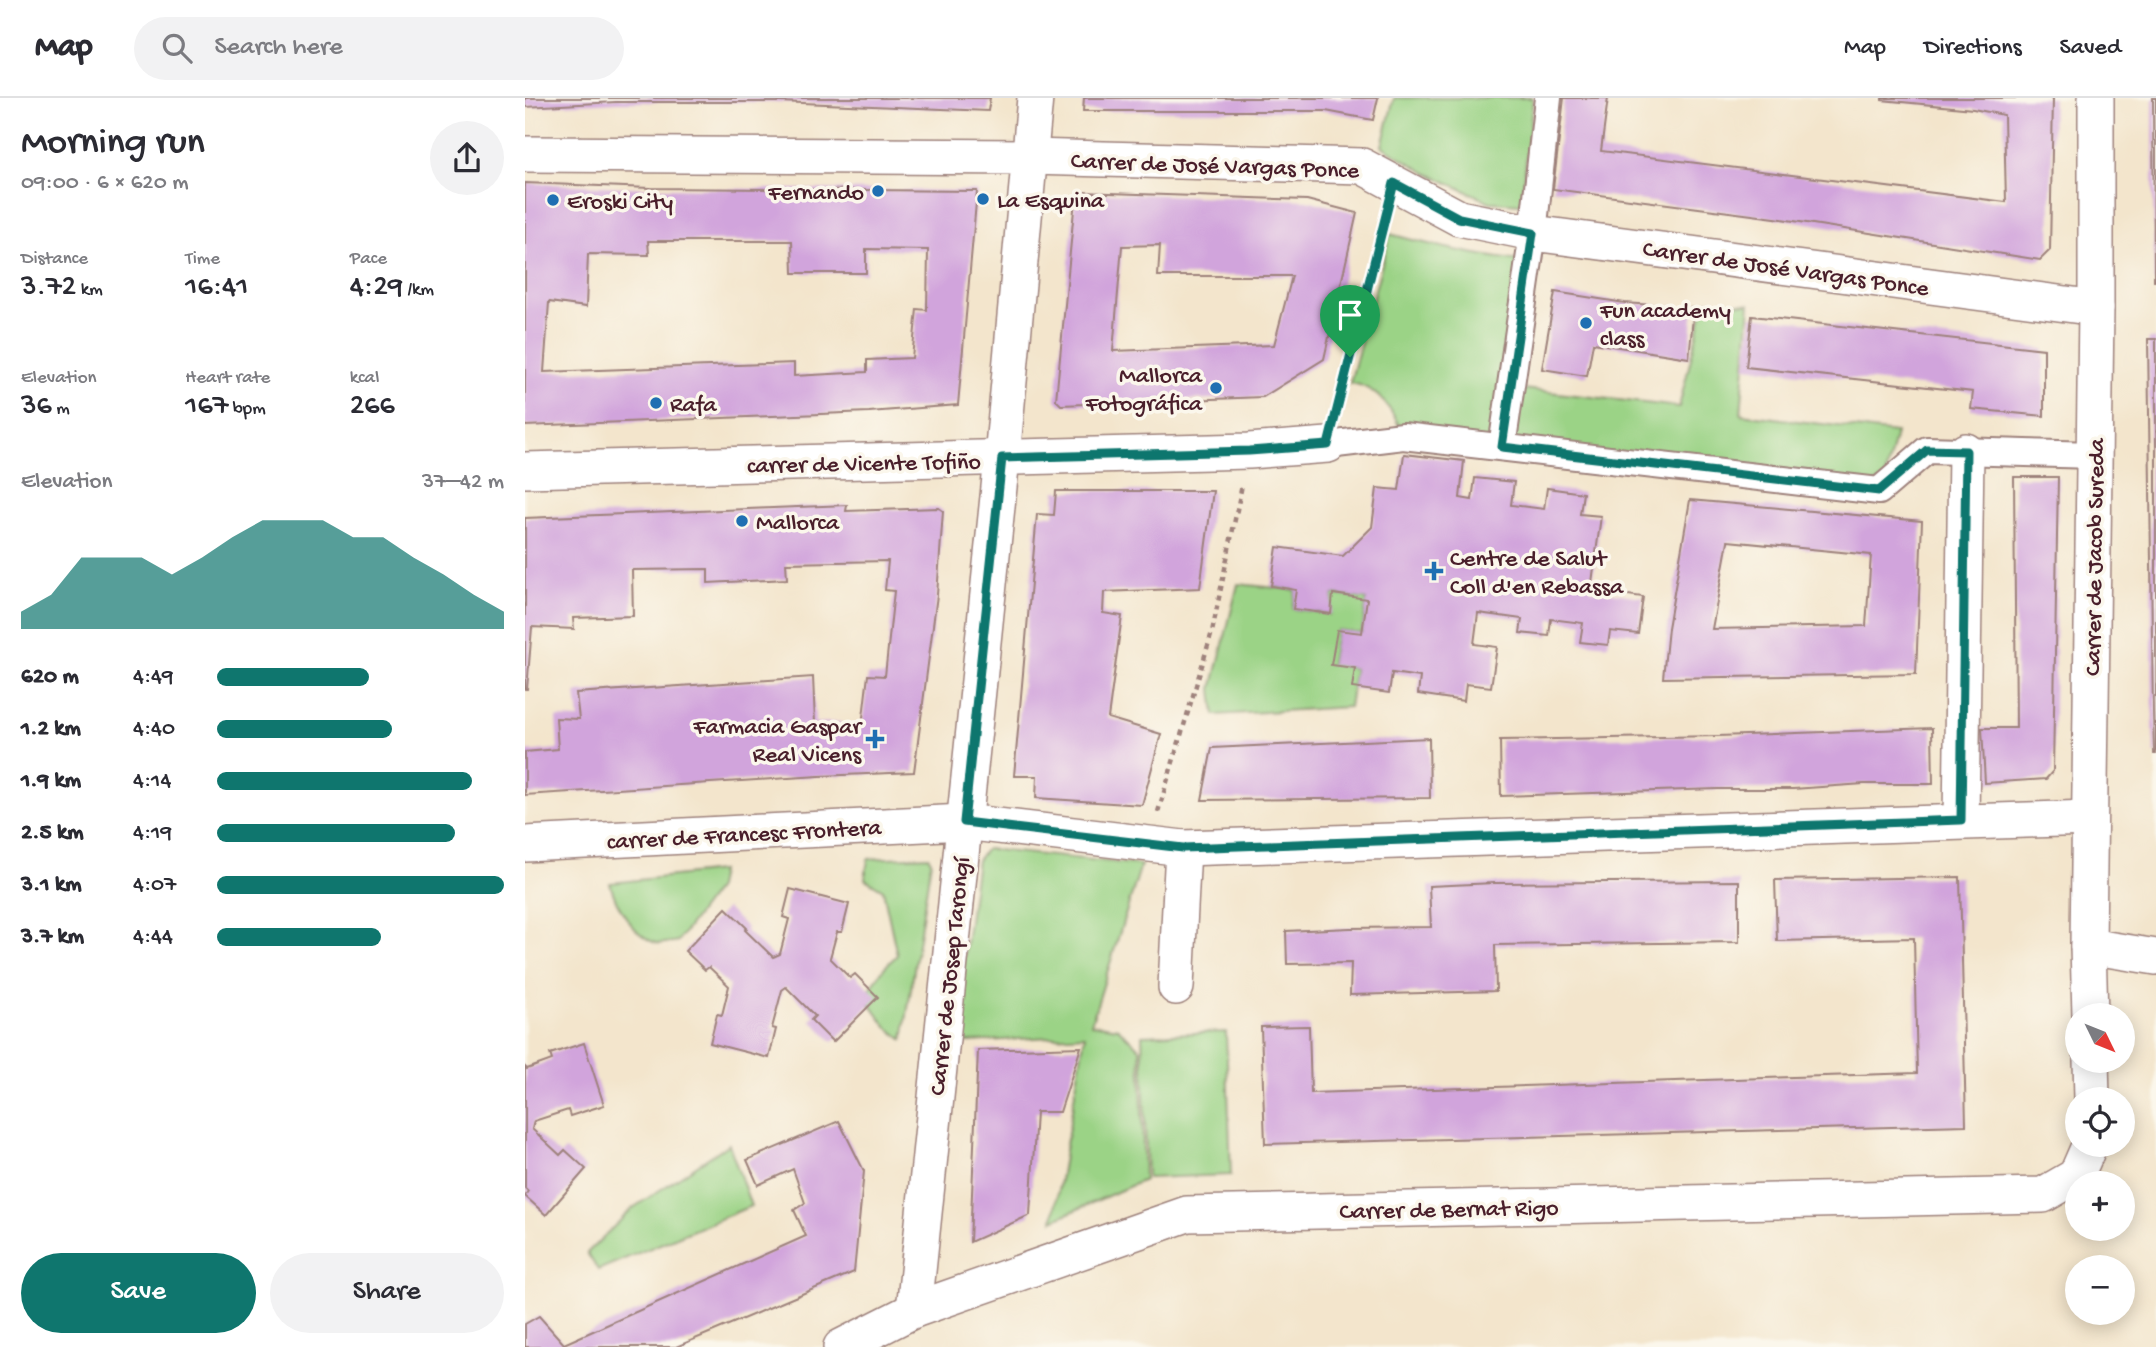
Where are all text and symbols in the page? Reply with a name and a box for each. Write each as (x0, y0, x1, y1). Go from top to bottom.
search box (134, 17, 624, 80)
text: Map (35, 29, 92, 67)
icon: search (158, 29, 196, 67)
text: Search here (214, 33, 343, 64)
text: Map (1844, 34, 1886, 63)
text: Directions (1924, 34, 2022, 63)
text: Saved (2060, 34, 2121, 63)
button: share (430, 121, 504, 195)
text: Morning run (21, 122, 205, 166)
street label: Carrer de José Vargas Ponce (1070, 148, 1360, 187)
text: 09:00 · 6 × 620 m (21, 170, 188, 197)
place label: Fernando (767, 180, 864, 209)
marker: Fernando (870, 183, 886, 199)
place label: La Esquina (997, 188, 1105, 217)
place label: Eroski City (567, 189, 673, 218)
marker: La Esquina (975, 191, 991, 207)
marker: Eroski City (545, 192, 561, 208)
street label: Carrer de José Vargas Ponce (1641, 236, 1931, 305)
text: Distance (21, 248, 88, 271)
text: Time (185, 248, 220, 271)
text: Pace (350, 248, 387, 271)
text: 3.72 (21, 271, 76, 306)
text: 16:41 (185, 271, 248, 306)
text: 4:29 (350, 271, 403, 306)
text: km (76, 279, 103, 302)
text: /km (403, 279, 434, 302)
pin (1320, 285, 1380, 357)
icon: arrive (1331, 296, 1369, 334)
place label: Fun academy class (1599, 298, 1731, 355)
marker: Fun academy class (1578, 315, 1594, 331)
place label: Mallorca Fotográfica (1084, 363, 1203, 420)
text: Elevation (21, 367, 97, 390)
text: Heart rate (185, 367, 270, 390)
text: kcal (350, 367, 379, 390)
marker: Mallorca Fotográfica (1208, 380, 1224, 396)
text: 36 (21, 390, 52, 425)
text: 167 (185, 390, 228, 425)
text: 266 (350, 390, 395, 425)
place label: Rafa (670, 392, 717, 421)
marker: Rafa (648, 395, 664, 411)
text: m (52, 398, 70, 421)
text: bpm (228, 398, 266, 421)
street label: Carrer de Jacob Sureda (2080, 437, 2113, 676)
street label: carrer de Vicente Tofiño (747, 449, 981, 482)
text: Elevation (21, 469, 112, 496)
text: 37–42 m (422, 469, 504, 496)
place label: Mallorca (756, 510, 840, 539)
marker: Mallorca (734, 513, 750, 529)
place label: Centre de Salut Coll d'en Rebassa (1450, 546, 1624, 603)
marker: Centre de Salut Coll d'en Rebassa (1424, 561, 1444, 581)
text: 620 m (21, 664, 79, 691)
text: 4:49 (133, 664, 174, 691)
place label: Farmacia Gaspar Real Vicens (692, 714, 864, 771)
text: 1.2 km (21, 716, 81, 743)
text: 4:40 (133, 716, 175, 743)
marker: Farmacia Gaspar Real Vicens (867, 731, 883, 747)
text: 1.9 km (21, 768, 81, 795)
text: 4:14 (133, 768, 171, 795)
street label: carrer de Francesc Frontera (606, 815, 883, 858)
text: 2.5 km (21, 820, 84, 847)
text: 4:19 (133, 820, 172, 847)
street label: Carrer de Josep Tarongí (925, 855, 979, 1097)
text: 3.1 km (21, 872, 81, 899)
text: 4:07 (133, 872, 176, 899)
text: 3.7 km (21, 924, 84, 951)
text: 4:44 (133, 924, 173, 951)
north arrow (2065, 1003, 2135, 1073)
map controls (2065, 1003, 2135, 1325)
button: locate (2065, 1087, 2135, 1157)
button: + (2065, 1171, 2135, 1241)
street label: Carrer de Bernat Rigo (1339, 1195, 1559, 1228)
button: Save (21, 1253, 256, 1333)
button: Share (270, 1253, 504, 1333)
button: − (2065, 1255, 2135, 1325)

